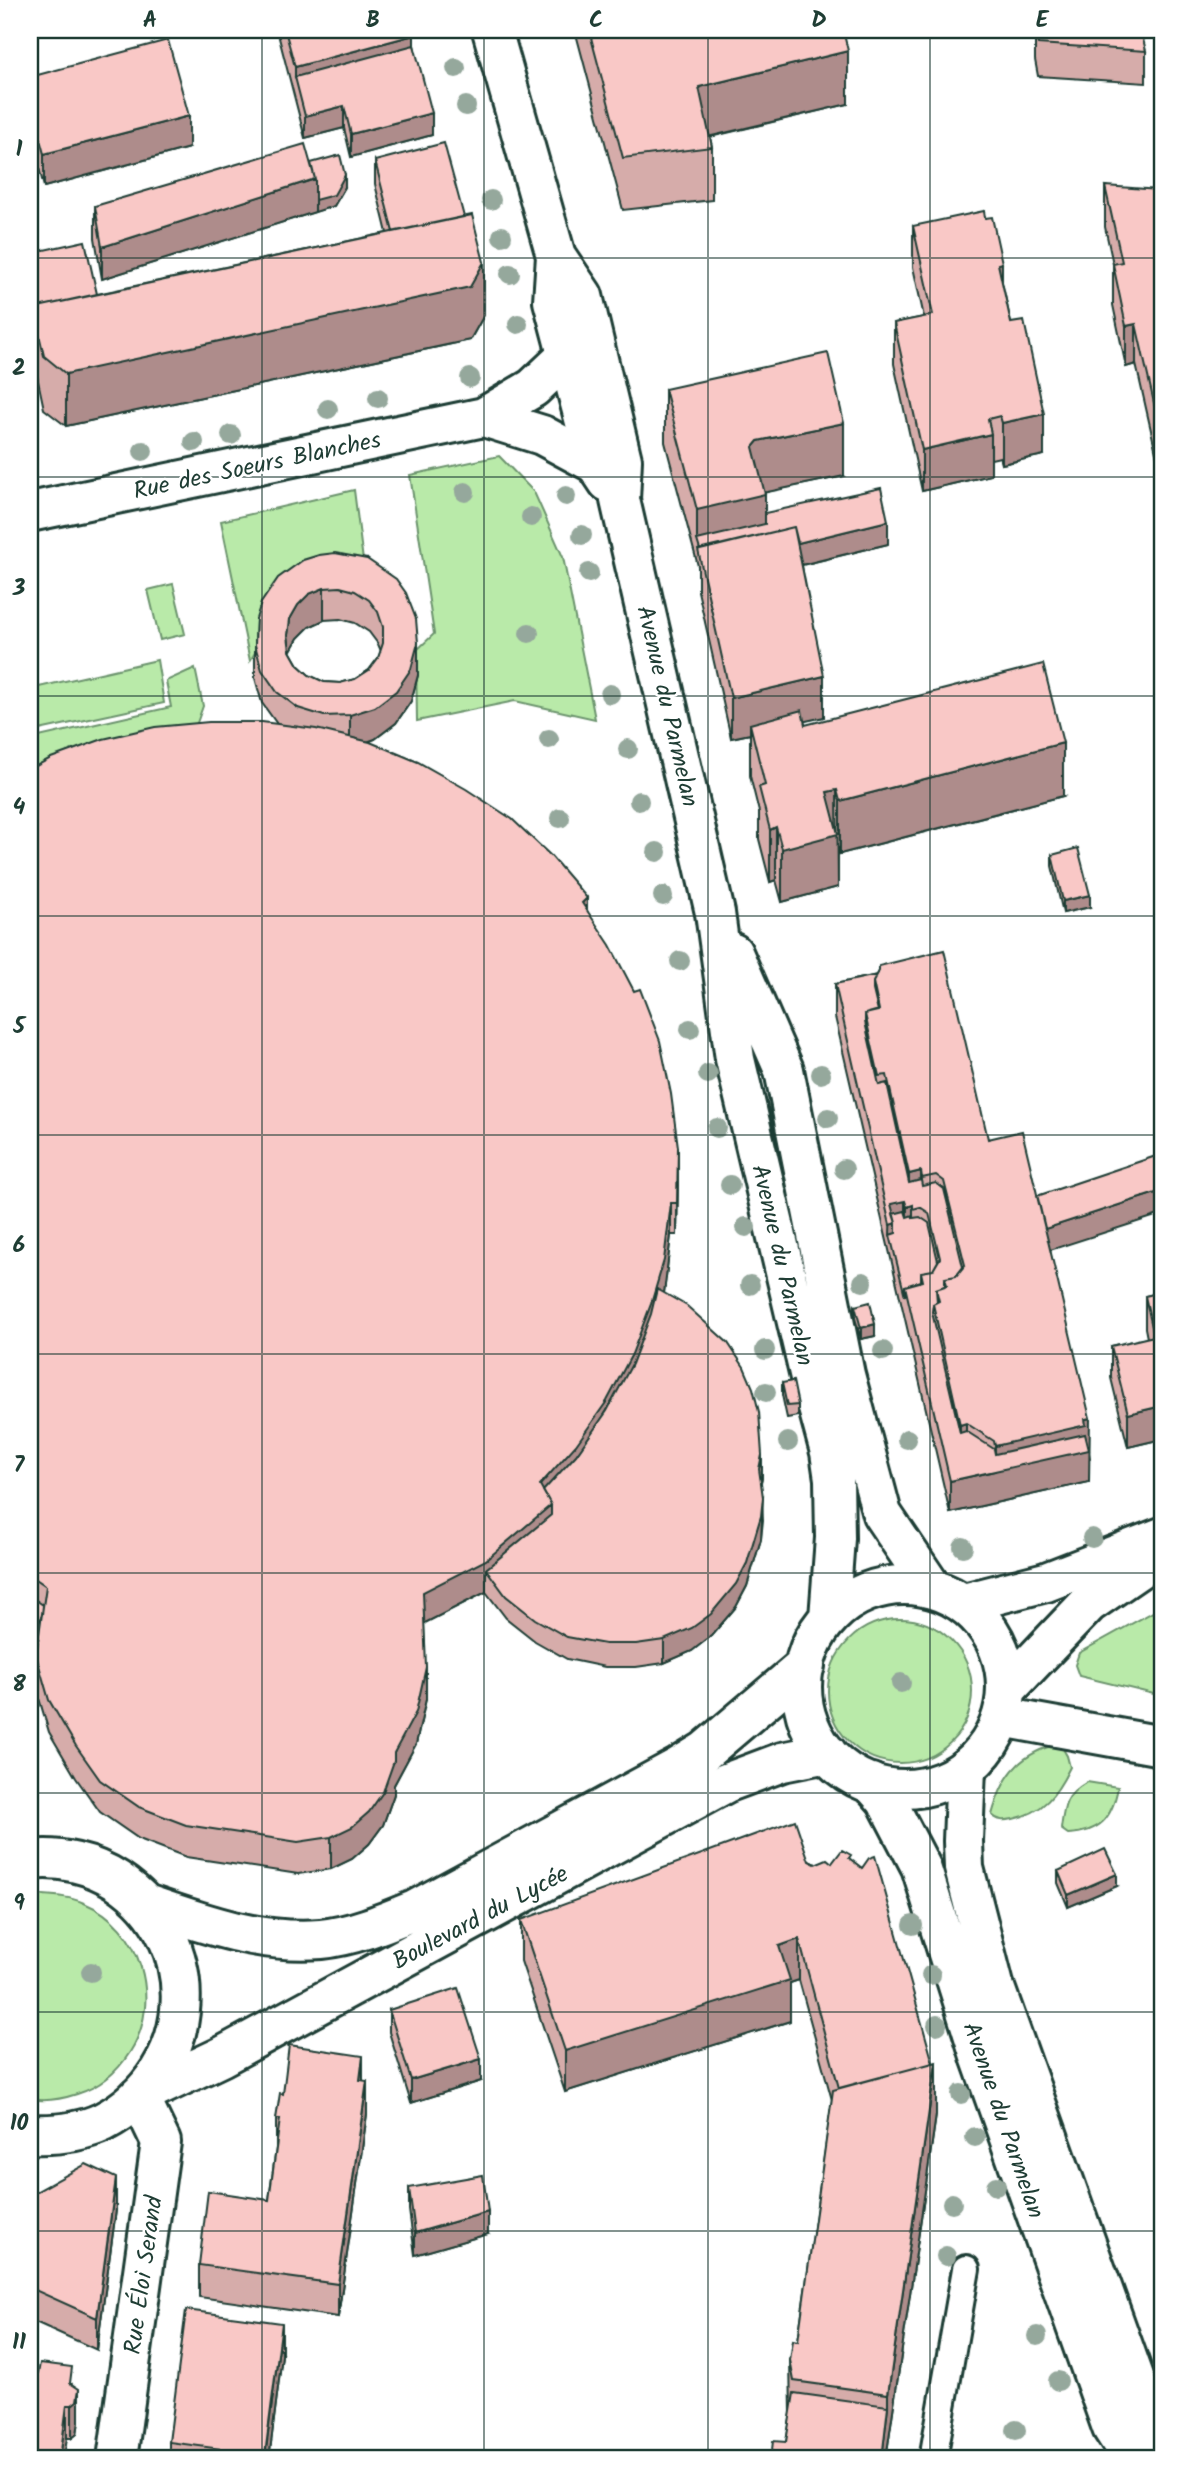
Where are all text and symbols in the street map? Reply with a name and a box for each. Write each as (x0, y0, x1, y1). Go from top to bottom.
text: A (143, 3, 157, 39)
text: B (366, 3, 380, 39)
text: C (589, 3, 603, 39)
text: D (811, 3, 827, 39)
text: E (1036, 3, 1050, 39)
text: 1 (16, 132, 23, 168)
text: 2 (12, 351, 26, 387)
street label: Rue des Soeurs Blanches (130, 421, 385, 512)
text: 3 (12, 571, 26, 607)
street label: Avenue du Parmelan (624, 602, 709, 811)
text: 4 (13, 790, 26, 826)
text: 5 (12, 1009, 27, 1045)
street label: Avenue du Parmelan (739, 1161, 824, 1370)
text: 6 (13, 1228, 25, 1264)
text: 7 (14, 1448, 26, 1484)
text: 8 (12, 1667, 26, 1703)
street label: Boulevard du Lycée (386, 1855, 576, 1981)
text: 9 (13, 1886, 25, 1922)
street label: Avenue du Parmelan (951, 2017, 1054, 2224)
text: 10 (10, 2106, 29, 2142)
street label: Rue Éloi Serand (114, 2192, 175, 2357)
text: 11 (12, 2325, 26, 2361)

